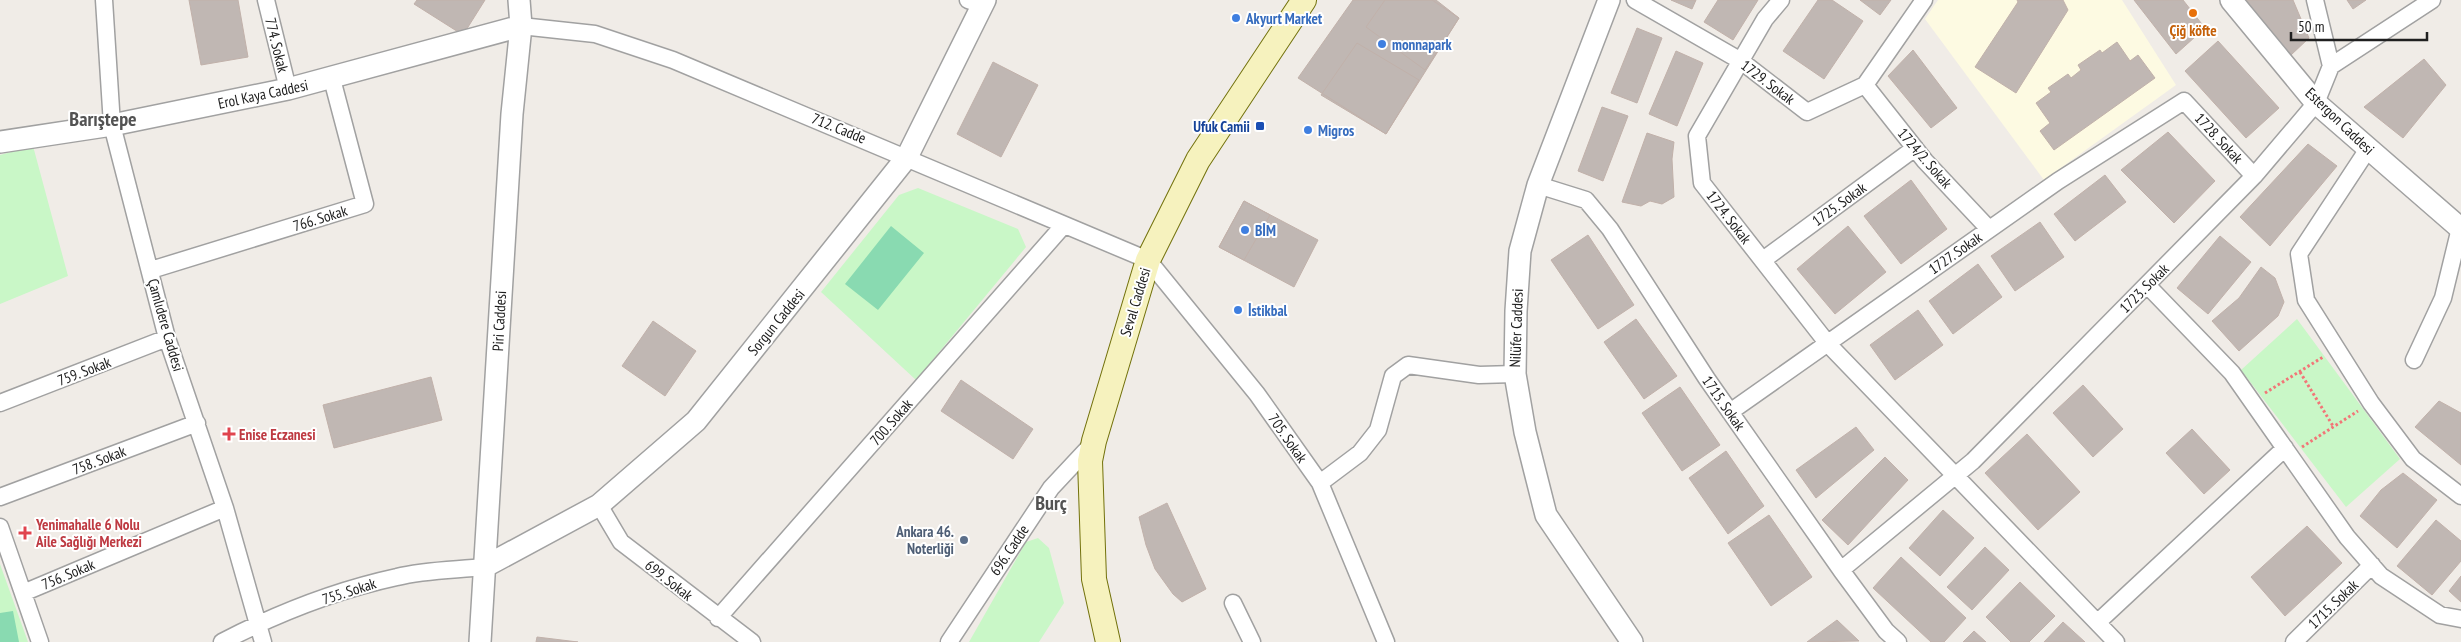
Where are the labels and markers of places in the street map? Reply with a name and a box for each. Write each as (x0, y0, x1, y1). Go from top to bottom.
marker: Çiğ köfte (2187, 7, 2199, 19)
place label: Akyurt Market (1245, 9, 1323, 28)
marker: Akyurt Market (1230, 12, 1242, 24)
place label: Çiğ köfte (2169, 21, 2217, 40)
place label: monnapark (1392, 35, 1453, 54)
marker: monnapark (1376, 38, 1388, 50)
place label: Ufuk Camii (1193, 117, 1250, 136)
marker: Ufuk Camii (1254, 120, 1266, 132)
place label: Migros (1318, 121, 1354, 140)
marker: Migros (1302, 124, 1314, 136)
place label: BİM (1255, 221, 1276, 240)
marker: BİM (1239, 224, 1251, 236)
place label: İstikbal (1248, 301, 1288, 320)
marker: İstikbal (1232, 304, 1244, 316)
place label: Enise Eczanesi (239, 425, 316, 444)
marker: Enise Eczanesi (223, 428, 235, 440)
place label: Yenimahalle 6 Nolu Aile Sağlığı Merkezi (35, 515, 142, 551)
place label: Ankara 46. Noterliği (895, 522, 954, 558)
marker: Yenimahalle 6 Nolu Aile Sağlığı Merkezi (18, 526, 32, 540)
marker: Ankara 46. Noterliği (958, 534, 970, 546)

